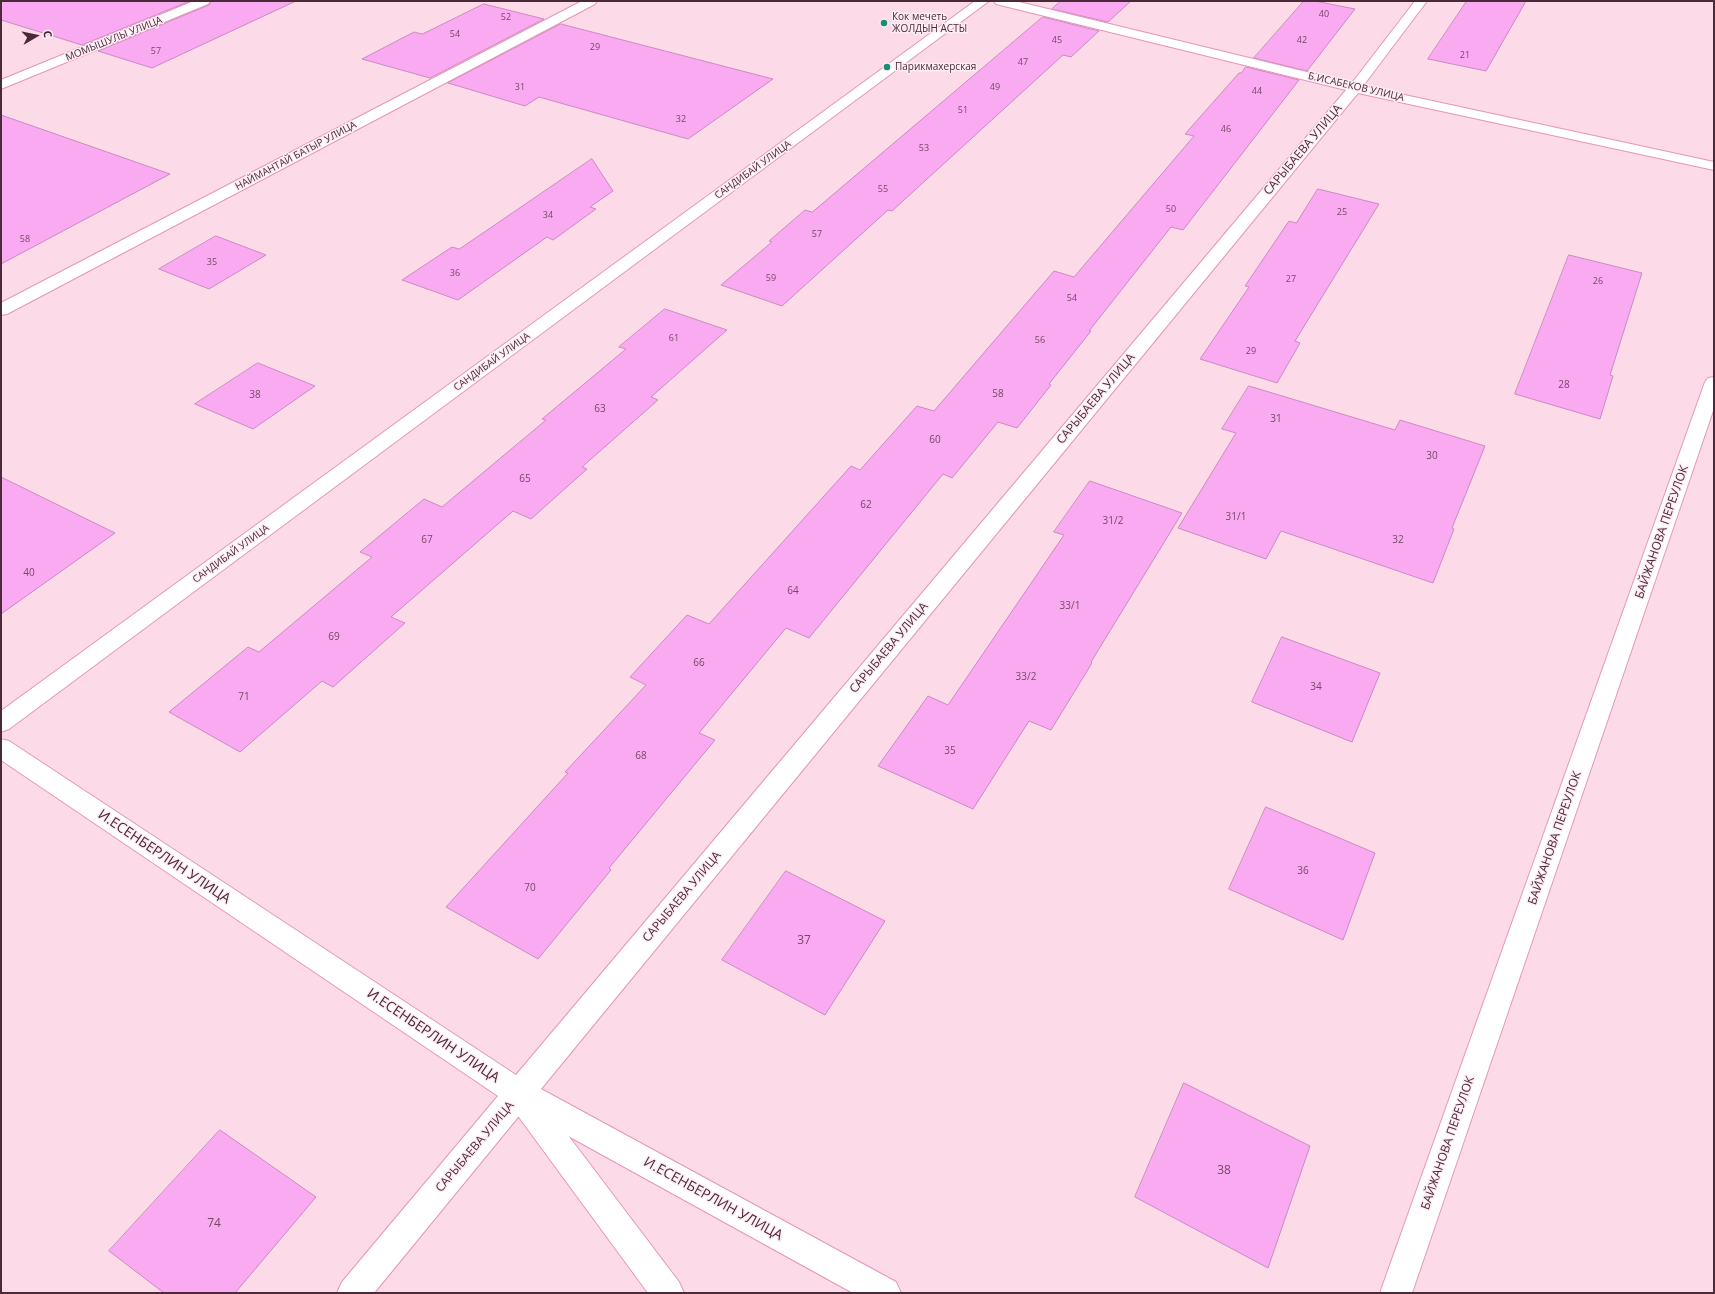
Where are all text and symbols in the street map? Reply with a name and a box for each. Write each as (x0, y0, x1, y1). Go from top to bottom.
house number: 40 (1319, 9, 1329, 19)
place label: Кок мечеть ЖОЛДЫН АСТЫ (892, 11, 967, 34)
house number: 52 (501, 12, 511, 22)
street label: МОМЫШУЛЫ УЛИЦА (64, 14, 164, 64)
north arrow (16, 16, 56, 56)
marker: Кок мечеть ЖОЛДЫН АСТЫ (879, 18, 889, 28)
text: С (40, 29, 56, 39)
house number: 54 (450, 29, 460, 39)
house number: 45 (1052, 35, 1062, 45)
house number: 42 (1297, 35, 1307, 45)
house number: 29 (590, 42, 600, 52)
house number: 57 (151, 46, 161, 56)
house number: 21 (1460, 50, 1470, 60)
house number: 47 (1018, 57, 1028, 67)
place label: Парикмахерская (895, 61, 976, 73)
marker: Парикмахерская (882, 62, 892, 72)
street label: Б.ИСАБЕКОВ УЛИЦА (1307, 70, 1405, 104)
house number: 31 (515, 82, 525, 92)
house number: 49 (990, 82, 1000, 92)
house number: 44 (1252, 86, 1262, 96)
street label: САРЫБАЕВА УЛИЦА (1261, 102, 1345, 198)
house number: 51 (958, 105, 968, 115)
house number: 32 (676, 114, 686, 124)
street label: НАЙМАНТАЙ БАТЫР УЛИЦА (233, 119, 359, 193)
house number: 46 (1221, 124, 1231, 134)
street label: САНДИБАЙ УЛИЦА (712, 138, 794, 202)
house number: 53 (919, 143, 929, 153)
house number: 55 (878, 184, 888, 194)
house number: 50 (1166, 204, 1176, 214)
house number: 25 (1337, 207, 1347, 217)
house number: 34 (543, 210, 553, 220)
house number: 57 (812, 229, 822, 239)
house number: 58 (20, 234, 30, 244)
house number: 35 (207, 257, 217, 267)
house number: 36 (450, 268, 460, 278)
house number: 59 (766, 273, 776, 283)
house number: 27 (1286, 274, 1296, 284)
house number: 26 (1593, 276, 1603, 286)
house number: 54 (1067, 293, 1077, 303)
street label: САНДИБАЙ УЛИЦА (451, 330, 533, 394)
house number: 61 (669, 333, 679, 343)
house number: 56 (1035, 335, 1045, 345)
house number: 29 (1246, 346, 1256, 356)
street label: САРЫБАЕВА УЛИЦА (1054, 351, 1138, 447)
house number: 28 (1558, 379, 1570, 391)
house number: 58 (992, 388, 1004, 400)
house number: 38 (249, 389, 261, 401)
house number: 63 (594, 403, 606, 415)
house number: 31 (1270, 413, 1282, 425)
house number: 60 (929, 434, 941, 446)
house number: 30 (1426, 450, 1438, 462)
street label: БАЙЖАНОВА ПЕРЕУЛОК (1632, 463, 1692, 601)
house number: 65 (519, 473, 531, 485)
house number: 62 (860, 499, 872, 511)
house number: 31/1 (1226, 511, 1246, 523)
house number: 31/2 (1103, 515, 1123, 527)
street label: САНДИБАЙ УЛИЦА (190, 522, 272, 586)
house number: 67 (421, 534, 433, 546)
house number: 32 (1392, 534, 1404, 546)
house number: 40 (23, 567, 35, 579)
house number: 64 (787, 585, 799, 597)
street label: САРЫБАЕВА УЛИЦА (847, 600, 931, 696)
house number: 33/1 (1060, 600, 1080, 612)
house number: 69 (328, 631, 340, 643)
house number: 66 (693, 657, 705, 669)
house number: 33/2 (1016, 671, 1036, 683)
house number: 34 (1310, 681, 1322, 693)
house number: 71 (238, 691, 250, 703)
house number: 35 (944, 745, 956, 757)
house number: 68 (635, 750, 647, 762)
street label: БАЙЖАНОВА ПЕРЕУЛОК (1525, 769, 1585, 907)
street label: И.ЕСЕНБЕРЛИН УЛИЦА (94, 806, 234, 908)
street label: САРЫБАЕВА УЛИЦА (640, 849, 724, 945)
house number: 36 (1297, 865, 1309, 877)
house number: 70 (524, 882, 536, 894)
house number: 37 (797, 934, 811, 948)
street label: И.ЕСЕНБЕРЛИН УЛИЦА (363, 985, 503, 1087)
street label: БАЙЖАНОВА ПЕРЕУЛОК (1418, 1074, 1478, 1212)
street label: САРЫБАЕВА УЛИЦА (433, 1099, 517, 1195)
street label: И.ЕСЕНБЕРЛИН УЛИЦА (640, 1154, 786, 1244)
house number: 38 (1217, 1164, 1231, 1178)
house number: 74 (207, 1217, 221, 1231)

